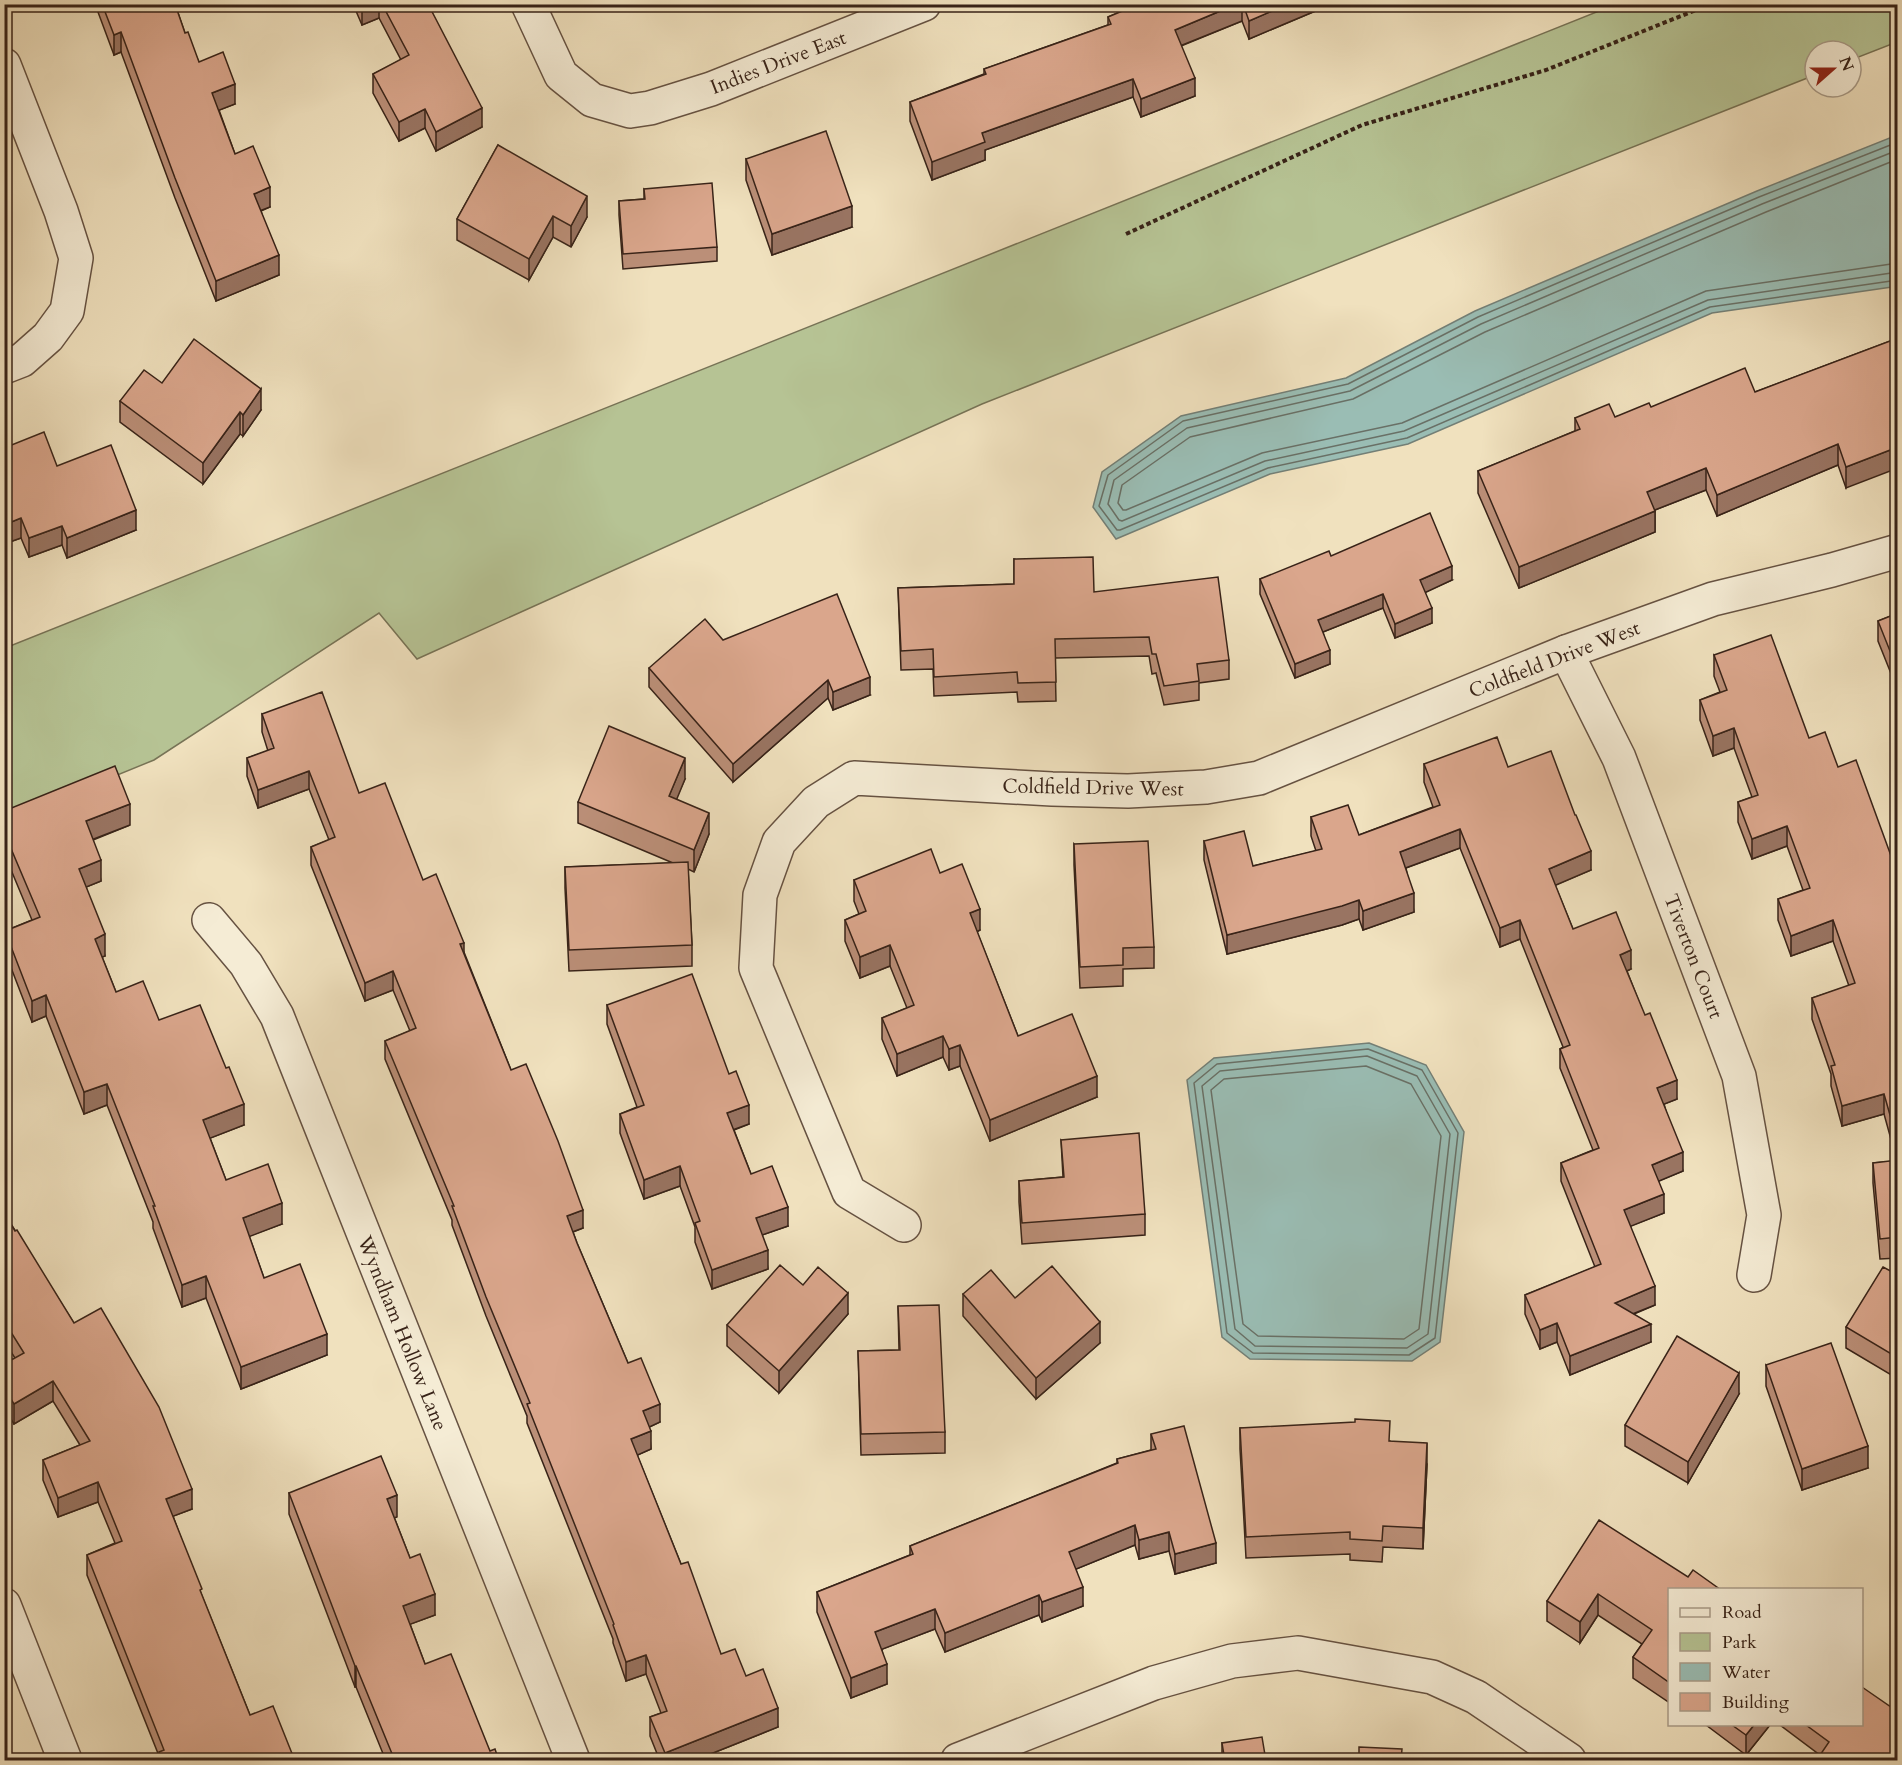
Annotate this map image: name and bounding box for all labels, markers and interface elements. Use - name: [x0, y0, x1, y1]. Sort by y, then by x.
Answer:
- street label: Indies Drive East: [706, 24, 851, 101]
- north arrow: [1803, 39, 1863, 99]
- text: N: [1833, 54, 1859, 75]
- street label: Coldfield Drive West: [1465, 614, 1644, 705]
- street label: Coldfield Drive West: [1002, 772, 1184, 803]
- street label: Tiverton Court: [1657, 890, 1730, 1023]
- street label: Wyndham Hollow Lane: [351, 1231, 454, 1435]
- legend: [1668, 1588, 1863, 1726]
- text: Road: [1722, 1600, 1762, 1625]
- text: Park: [1722, 1630, 1757, 1655]
- text: Water: [1721, 1660, 1771, 1685]
- text: Building: [1722, 1690, 1790, 1715]

